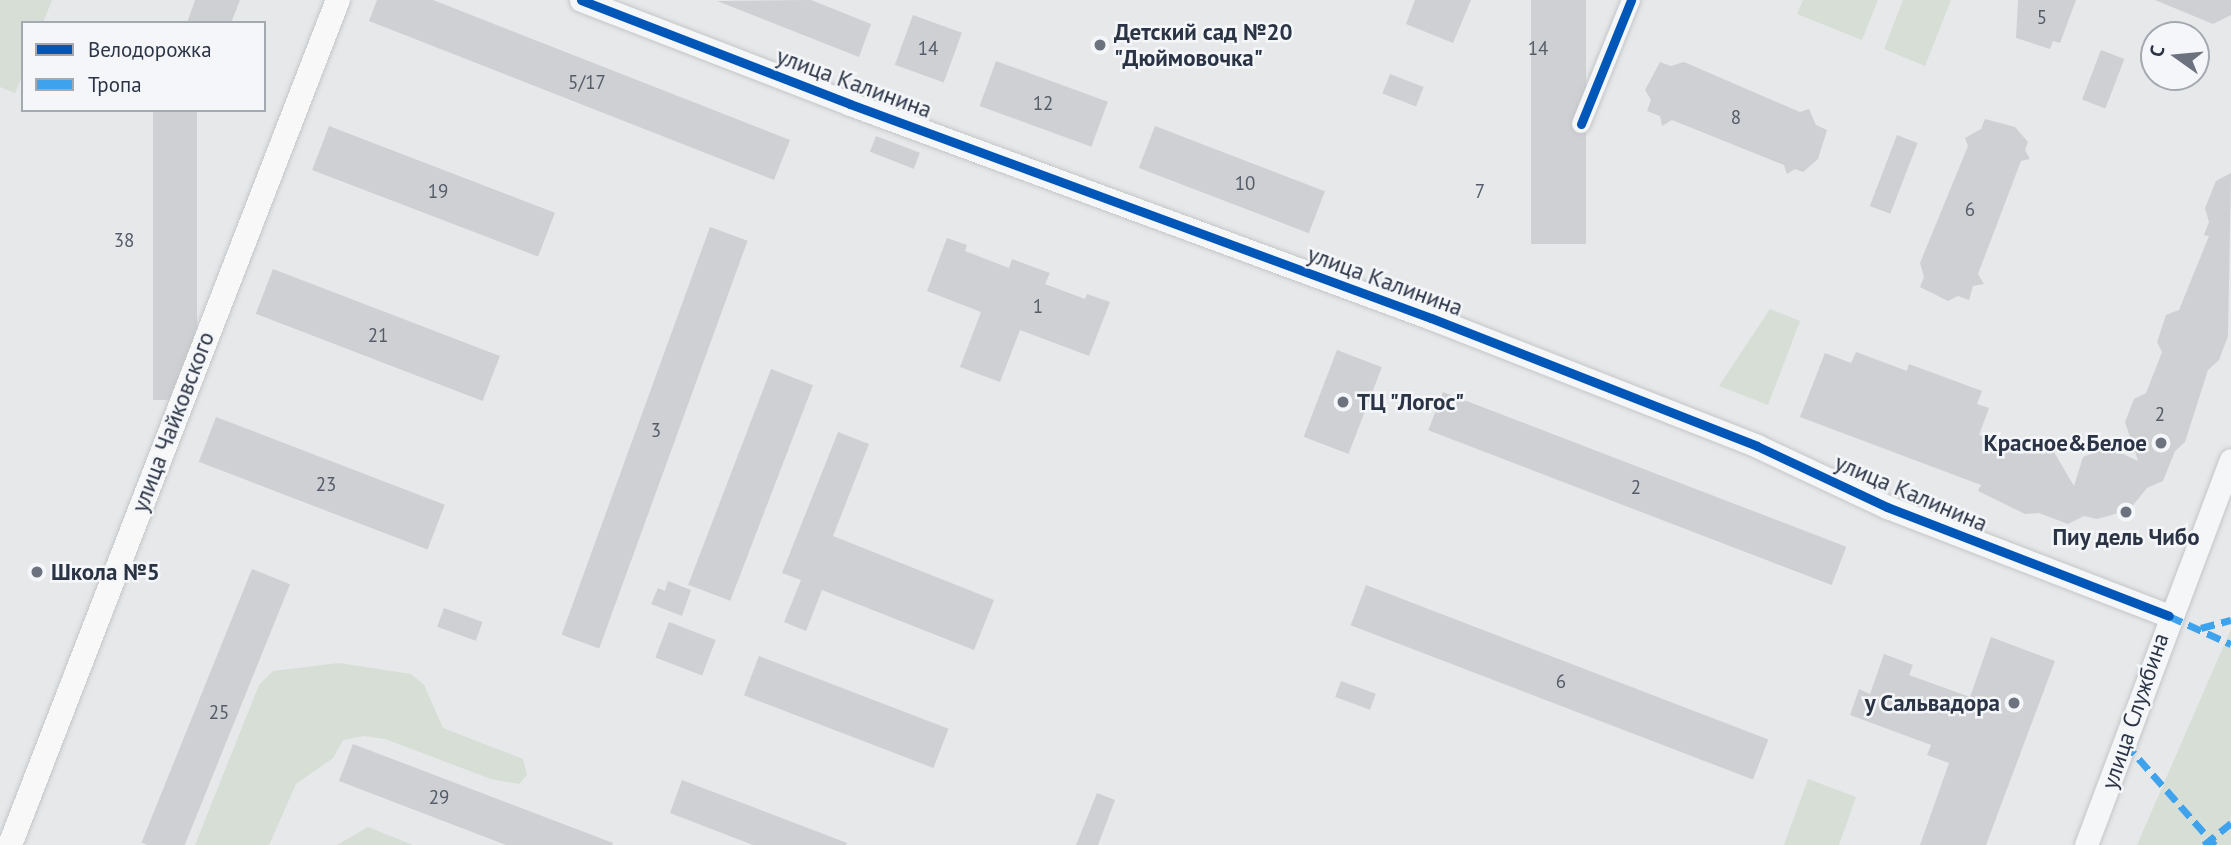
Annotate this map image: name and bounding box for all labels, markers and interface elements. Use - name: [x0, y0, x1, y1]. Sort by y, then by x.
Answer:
- house number: 5: [2037, 7, 2047, 29]
- place label: Детский сад №20 "Дюймовочка": [1114, 18, 1293, 72]
- legend: [21, 21, 266, 112]
- north arrow: [2140, 21, 2210, 91]
- text: Велодорожка: [88, 36, 212, 63]
- marker: Детский сад №20 "Дюймовочка": [1092, 37, 1108, 53]
- house number: 14: [918, 38, 938, 60]
- house number: 14: [1528, 38, 1548, 60]
- street label: улица Калинина: [773, 42, 935, 124]
- text: С: [2144, 43, 2170, 59]
- text: Тропа: [88, 71, 142, 98]
- house number: 5/17: [568, 72, 606, 94]
- house number: 12: [1033, 93, 1053, 115]
- house number: 8: [1731, 107, 1741, 129]
- house number: 10: [1235, 173, 1255, 195]
- house number: 19: [428, 181, 448, 203]
- house number: 7: [1475, 181, 1485, 203]
- house number: 6: [1965, 199, 1975, 221]
- house number: 38: [114, 230, 134, 252]
- street label: улица Калинина: [1304, 240, 1466, 322]
- house number: 1: [1033, 296, 1043, 318]
- house number: 21: [368, 325, 388, 347]
- street label: улица Чайковского: [126, 328, 220, 516]
- place label: ТЦ "Логос": [1357, 388, 1466, 416]
- marker: ТЦ "Логос": [1335, 394, 1351, 410]
- house number: 2: [2155, 404, 2165, 426]
- house number: 3: [651, 420, 661, 442]
- place label: Красное&Белое: [1983, 429, 2147, 457]
- marker: Красное&Белое: [2153, 435, 2169, 451]
- street label: улица Калинина: [1831, 448, 1991, 538]
- house number: 23: [316, 474, 336, 496]
- house number: 2: [1631, 477, 1641, 499]
- marker: Пиу дель Чибо: [2118, 504, 2134, 520]
- place label: Пиу дель Чибо: [2052, 523, 2200, 551]
- place label: Школа №5: [51, 558, 160, 586]
- marker: Школа №5: [29, 564, 45, 580]
- street label: улица Службина: [2095, 629, 2175, 793]
- house number: 6: [1556, 671, 1566, 693]
- place label: у Сальвадора: [1864, 689, 2000, 717]
- marker: у Сальвадора: [2006, 695, 2022, 711]
- house number: 25: [209, 702, 229, 724]
- house number: 29: [429, 787, 449, 809]

